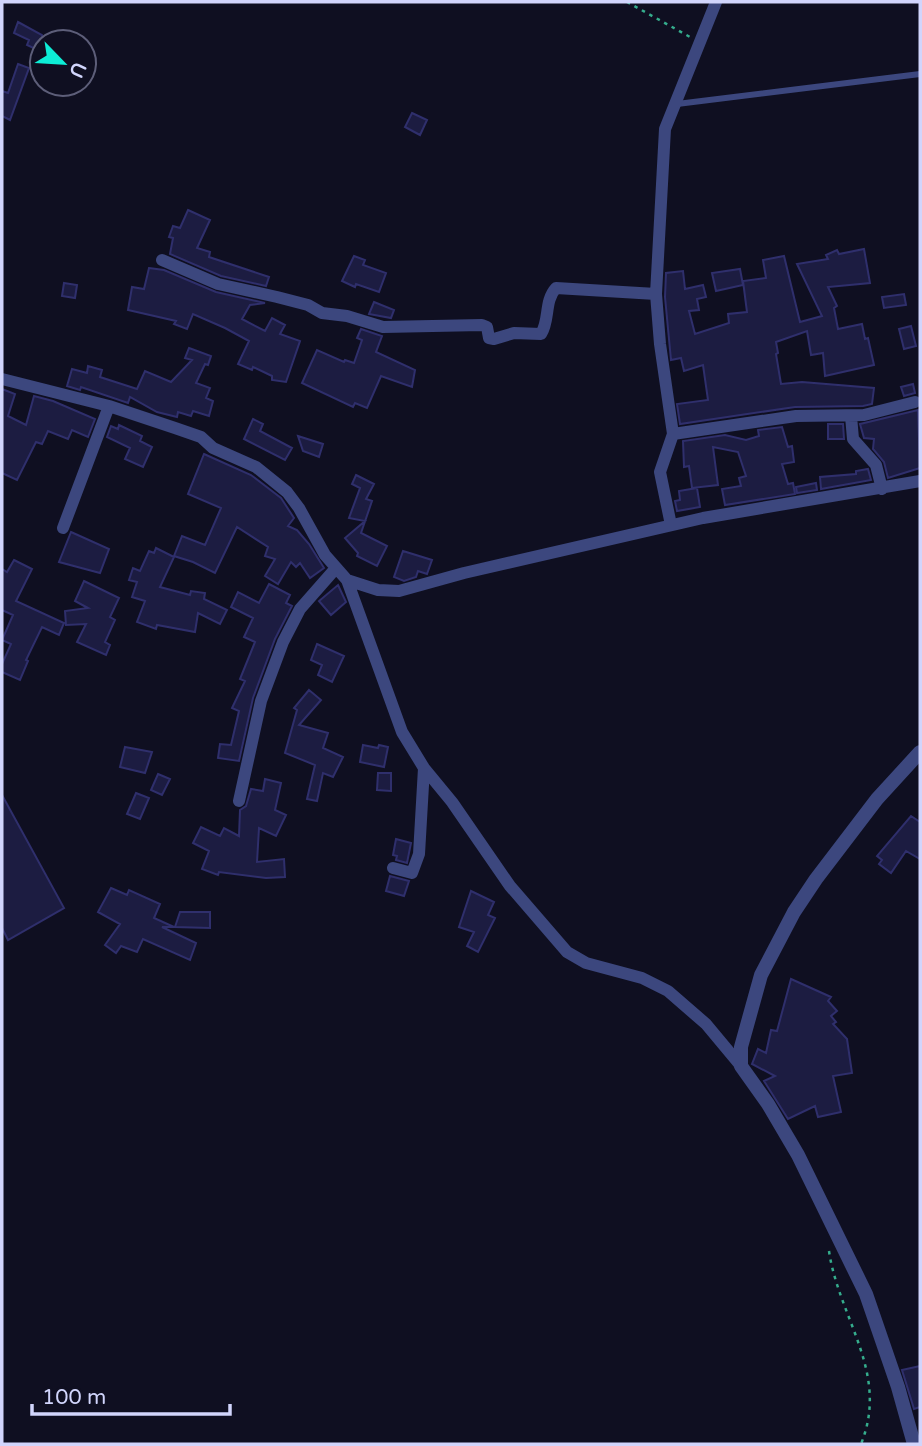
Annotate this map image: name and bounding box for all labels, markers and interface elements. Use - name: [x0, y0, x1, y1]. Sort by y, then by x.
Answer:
- north arrow: [28, 28, 98, 98]
- text: U: [64, 59, 91, 81]
- scale bar: [32, 1372, 229, 1416]
- text: 100 m: [42, 1385, 106, 1410]

